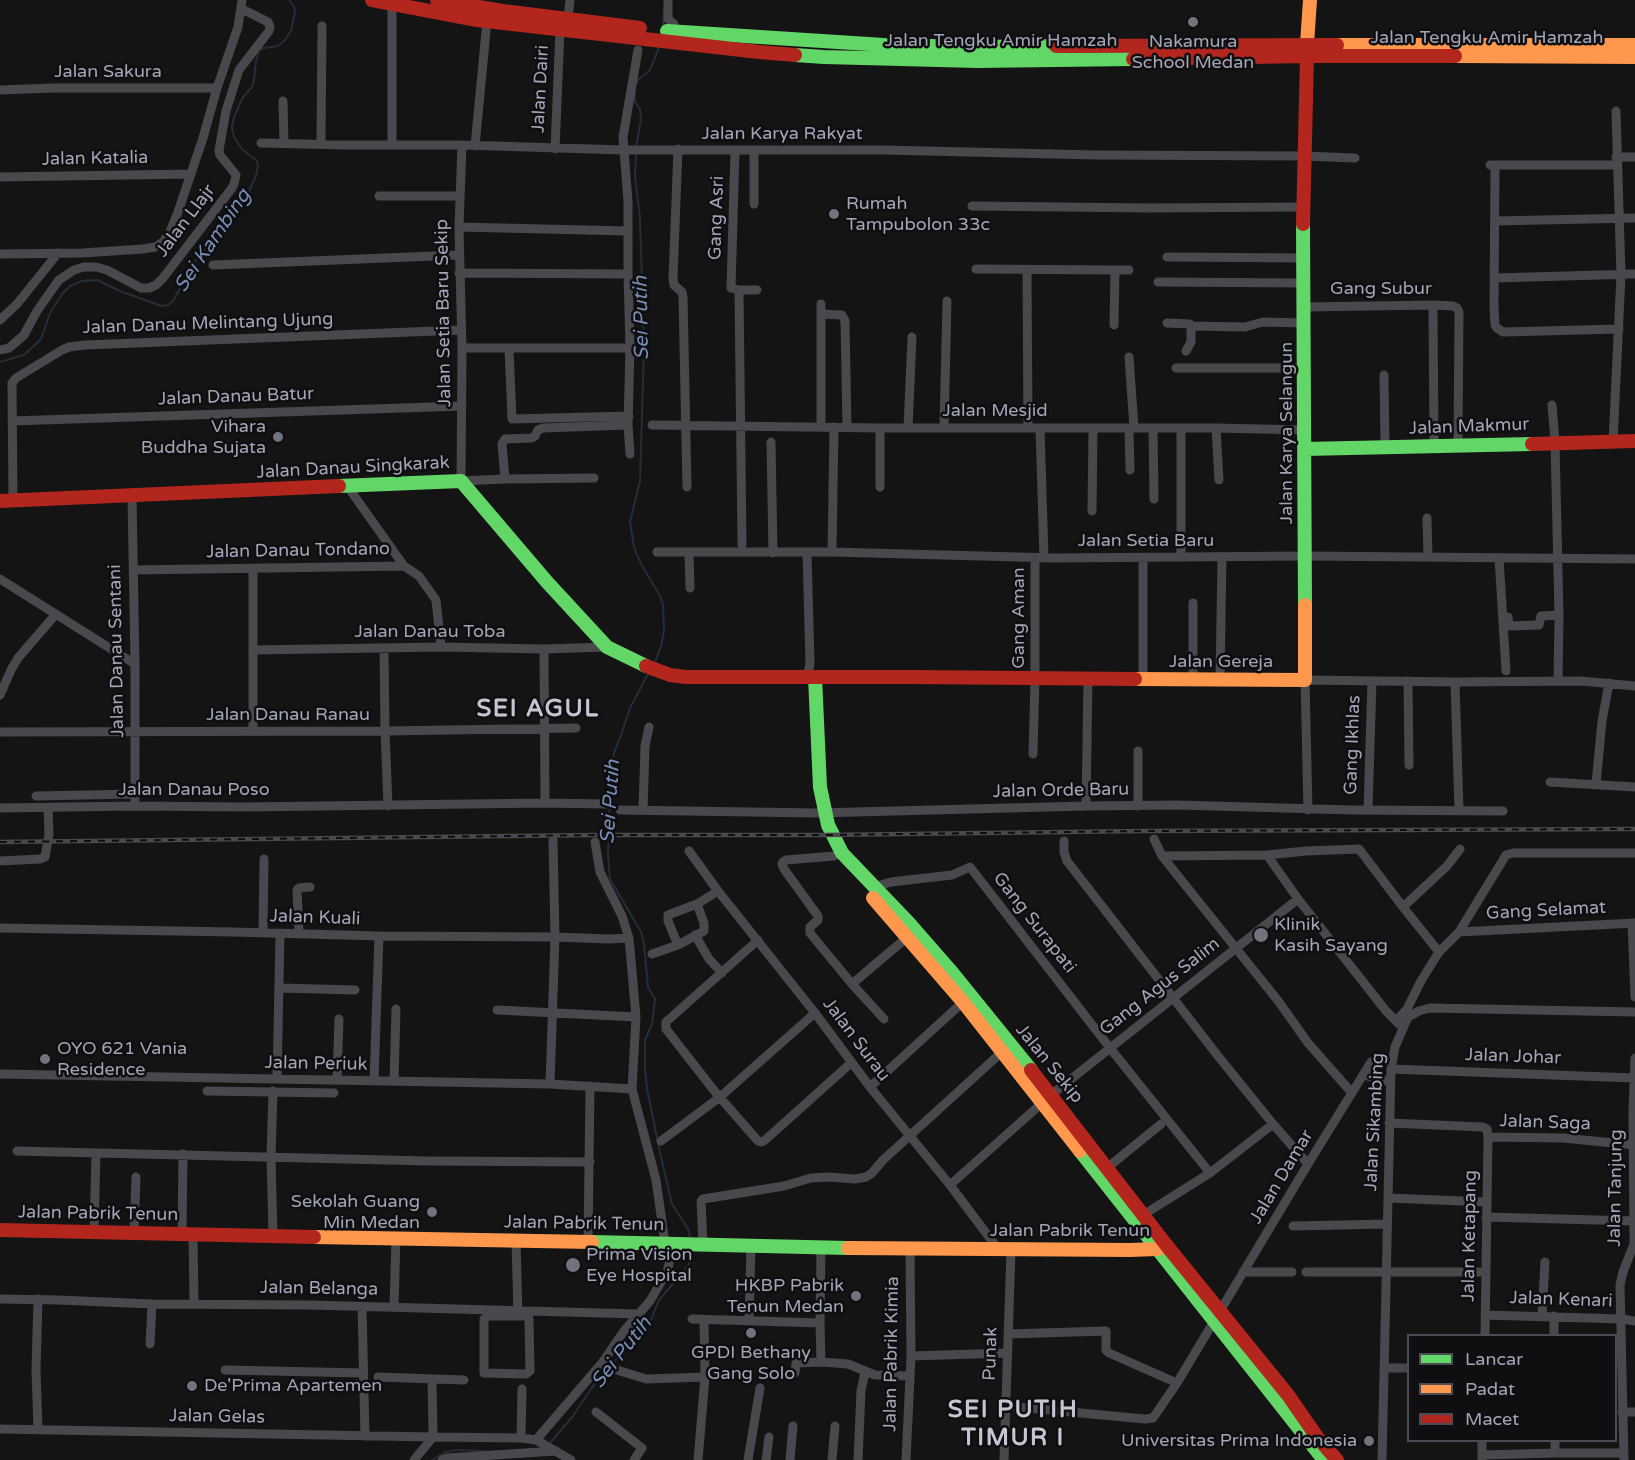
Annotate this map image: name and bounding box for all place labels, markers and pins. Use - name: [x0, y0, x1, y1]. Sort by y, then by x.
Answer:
- marker: Nakamura School Medan: [1186, 15, 1200, 29]
- place label: Nakamura School Medan: [1132, 31, 1254, 74]
- place label: Rumah Tampubolon 33c: [846, 193, 990, 236]
- marker: Rumah Tampubolon 33c: [827, 207, 841, 221]
- place label: Vihara Buddha Sujata: [141, 416, 266, 458]
- marker: Vihara Buddha Sujata: [271, 430, 285, 444]
- place label: Klinik Kasih Sayang: [1274, 914, 1388, 956]
- marker: Klinik Kasih Sayang: [1252, 926, 1270, 944]
- place label: OYO 621 Vania Residence: [57, 1038, 187, 1080]
- marker: OYO 621 Vania Residence: [38, 1052, 52, 1066]
- place label: Sekolah Guang Min Medan: [291, 1191, 420, 1234]
- marker: Sekolah Guang Min Medan: [425, 1205, 439, 1219]
- place label: Prima Vision Eye Hospital: [586, 1244, 692, 1286]
- marker: Prima Vision Eye Hospital: [564, 1256, 582, 1274]
- place label: HKBP Pabrik Tenun Medan: [727, 1275, 844, 1318]
- marker: HKBP Pabrik Tenun Medan: [849, 1289, 863, 1303]
- marker: GPDI Bethany Gang Solo: [744, 1326, 758, 1340]
- place label: GPDI Bethany Gang Solo: [691, 1342, 811, 1384]
- place label: De'Prima Apartemen: [204, 1375, 382, 1397]
- marker: De'Prima Apartemen: [185, 1379, 199, 1393]
- place label: Universitas Prima Indonesia: [1121, 1430, 1357, 1452]
- marker: Universitas Prima Indonesia: [1362, 1434, 1376, 1448]

